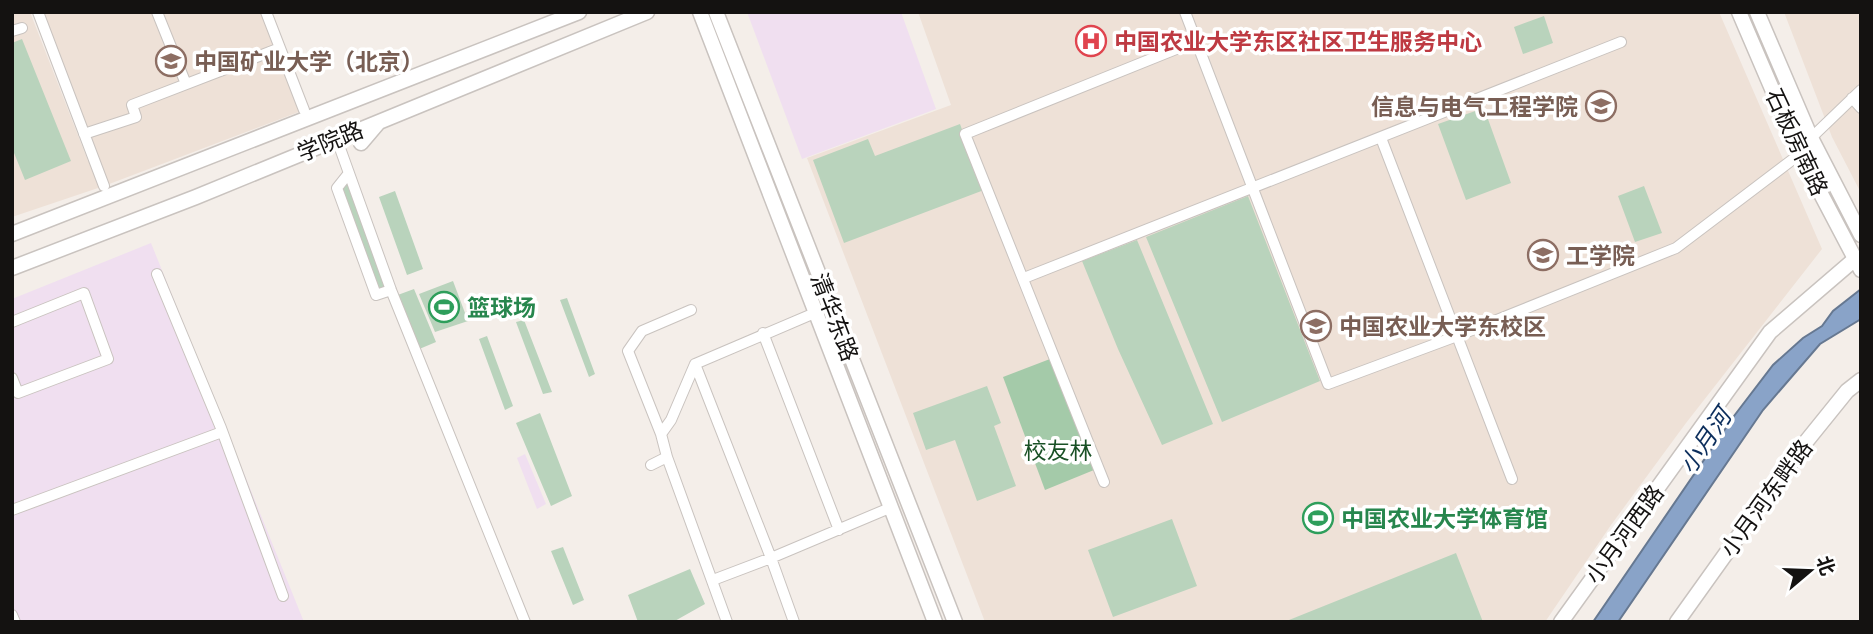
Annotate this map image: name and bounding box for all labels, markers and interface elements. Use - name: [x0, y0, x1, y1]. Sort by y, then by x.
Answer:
- hospital icon: 中国农业大学东区社区卫生服务中心: [1074, 24, 1108, 58]
- place label: 中国农业大学东区社区卫生服务中心: [1114, 28, 1482, 55]
- school or university icon: 中国矿业大学（北京）: [154, 44, 188, 78]
- place label: 中国矿业大学（北京）: [194, 48, 424, 75]
- street label: 石板房南路: [1760, 84, 1834, 200]
- school or university icon: 信息与电气工程学院: [1584, 89, 1618, 123]
- place label: 信息与电气工程学院: [1371, 93, 1578, 120]
- street label: 学院路: [293, 116, 367, 166]
- school or university icon: 工学院: [1526, 238, 1560, 272]
- place label: 工学院: [1566, 242, 1635, 269]
- street label: 清华东路: [806, 269, 864, 365]
- sports icon: 篮球场: [427, 290, 461, 324]
- place label: 篮球场: [467, 294, 536, 321]
- school or university icon: 中国农业大学东校区: [1299, 309, 1333, 343]
- place label: 中国农业大学东校区: [1339, 313, 1546, 340]
- water label: 小月河: [1673, 400, 1739, 479]
- street label: 小月河东畔路: [1715, 434, 1817, 562]
- park label: 校友林: [1024, 437, 1093, 464]
- street label: 小月河西路: [1579, 480, 1669, 588]
- sports icon: 中国农业大学体育馆: [1301, 501, 1335, 535]
- place label: 中国农业大学体育馆: [1341, 505, 1548, 532]
- north arrow: [1775, 536, 1845, 606]
- text: 北: [1813, 553, 1840, 578]

